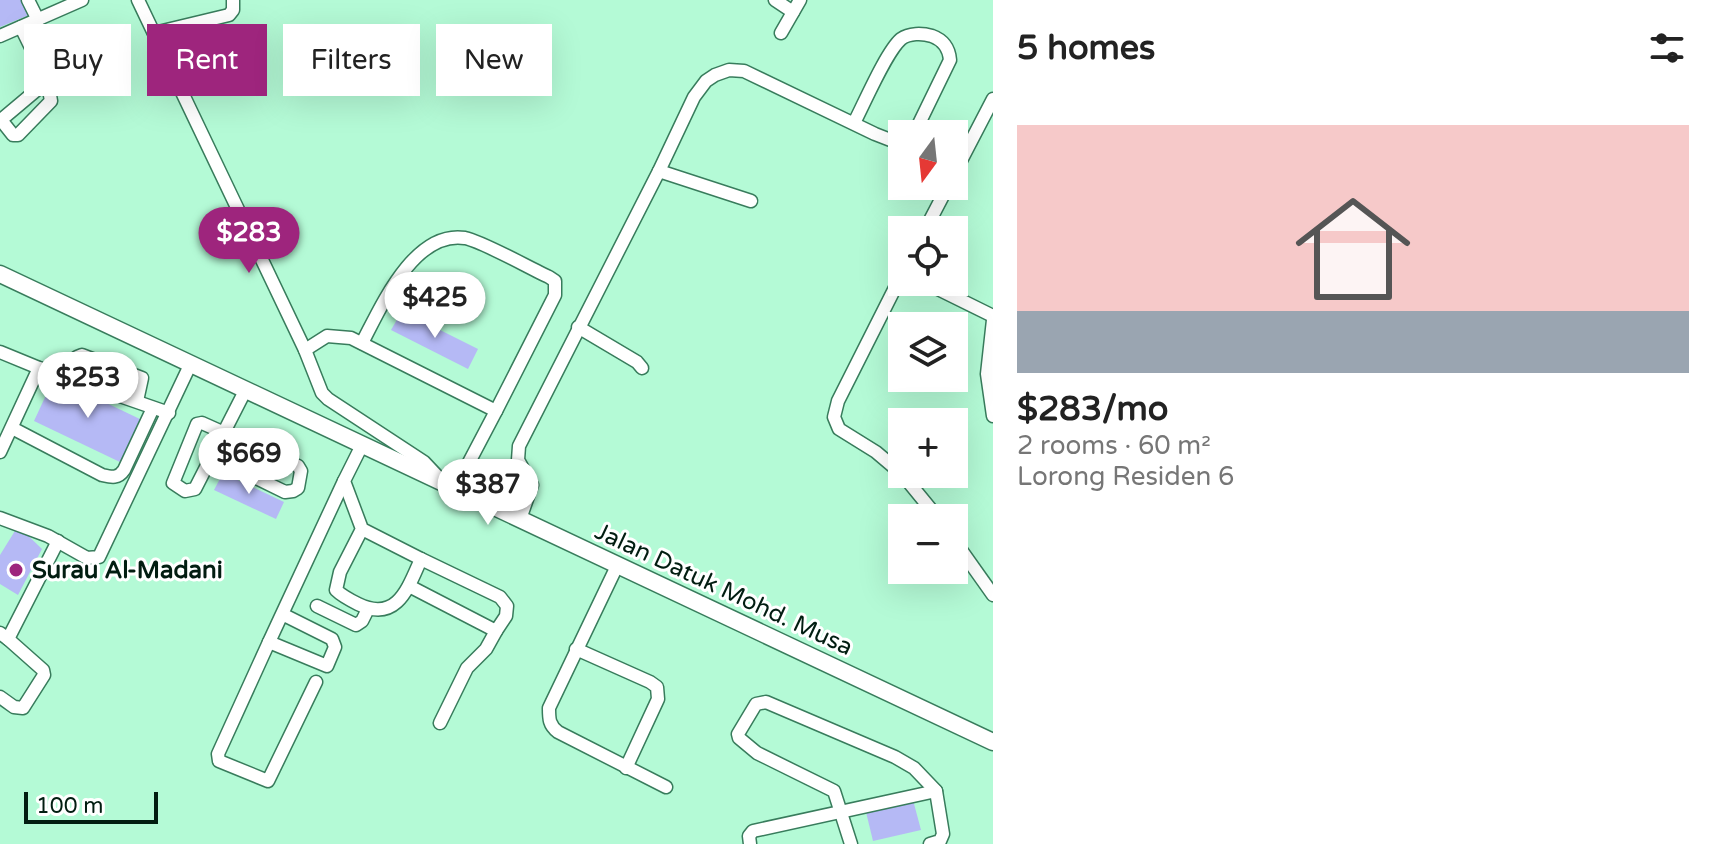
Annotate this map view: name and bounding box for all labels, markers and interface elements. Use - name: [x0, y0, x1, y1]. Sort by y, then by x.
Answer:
- chip: Buy: [24, 24, 131, 96]
- chip: Rent: [147, 24, 267, 96]
- chip: Filters: [283, 24, 420, 96]
- chip: New: [436, 24, 552, 96]
- icon: filters: [1645, 26, 1689, 70]
- text: 5 homes: [1017, 28, 1155, 69]
- north arrow: [888, 120, 968, 200]
- map controls: [888, 120, 968, 584]
- icon: home: [1281, 177, 1425, 321]
- pin: $283: [202, 207, 296, 275]
- button: locate: [888, 216, 968, 296]
- text: $283: [216, 217, 282, 248]
- pin: $425: [388, 272, 482, 340]
- text: $425: [402, 282, 468, 313]
- button: layers: [888, 312, 968, 392]
- pin: $253: [41, 352, 135, 420]
- text: $253: [55, 362, 121, 393]
- text: $283/mo: [1017, 389, 1168, 430]
- button: +: [888, 408, 968, 488]
- pin: $669: [202, 428, 296, 496]
- text: 2 rooms · 60 m²: [1017, 430, 1211, 461]
- text: $669: [216, 438, 282, 469]
- pin: $387: [441, 459, 535, 527]
- text: Lorong Residen 6: [1017, 461, 1234, 492]
- text: $387: [455, 469, 521, 500]
- button: −: [888, 504, 968, 584]
- street label: Jalan Datuk Mohd. Musa: [590, 517, 857, 662]
- place label: Surau Al-Madani: [32, 556, 223, 585]
- marker: Surau Al-Madani: [7, 561, 25, 579]
- scale bar: [24, 788, 158, 824]
- text: 100 m: [36, 793, 103, 819]

